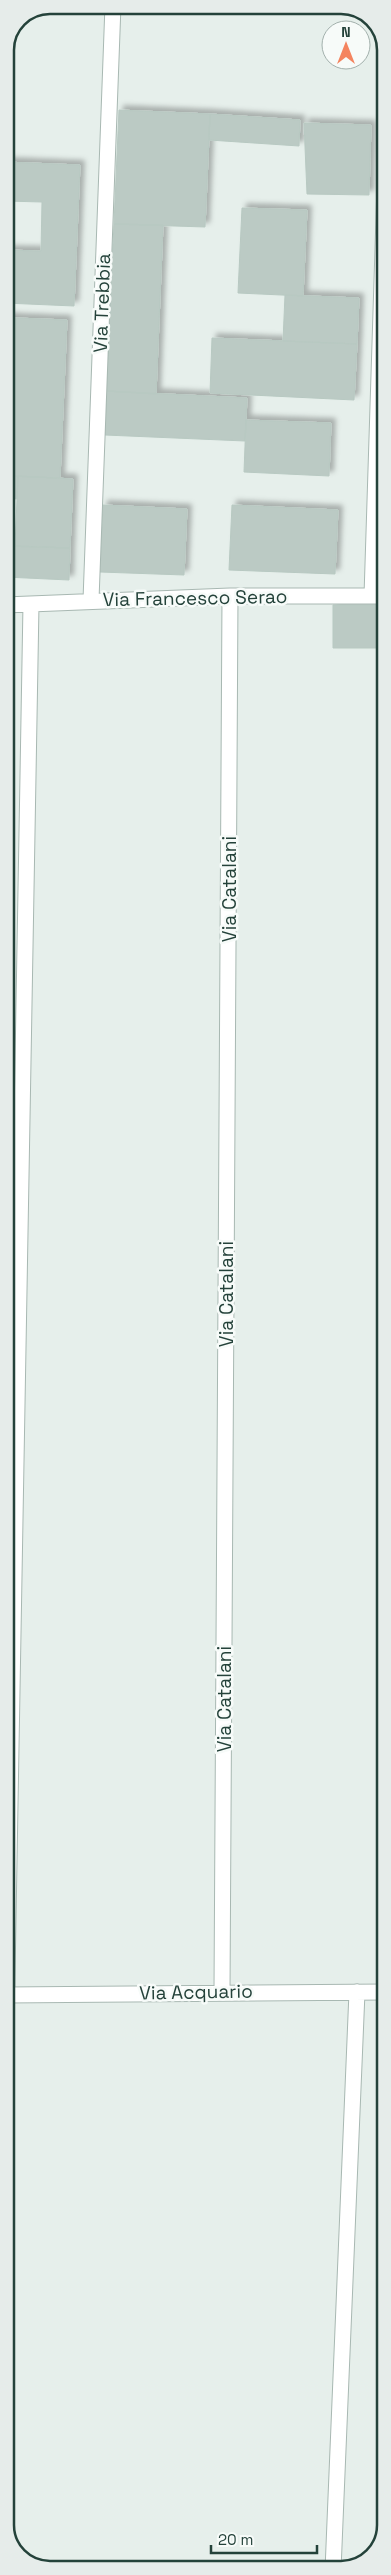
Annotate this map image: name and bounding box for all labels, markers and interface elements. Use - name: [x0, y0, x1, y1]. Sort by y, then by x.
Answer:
- north arrow: [321, 20, 371, 70]
- text: N: [341, 23, 351, 41]
- street label: Via Trebbia: [88, 253, 116, 353]
- street label: Via Francesco Serao: [102, 584, 288, 612]
- street label: Via Catalani: [217, 836, 242, 942]
- street label: Via Catalani: [214, 1241, 239, 1347]
- street label: Via Catalani: [212, 1646, 237, 1752]
- street label: Via Acquario: [139, 1979, 253, 2005]
- scale bar: [211, 2522, 317, 2554]
- text: 20 m: [218, 2530, 253, 2549]

